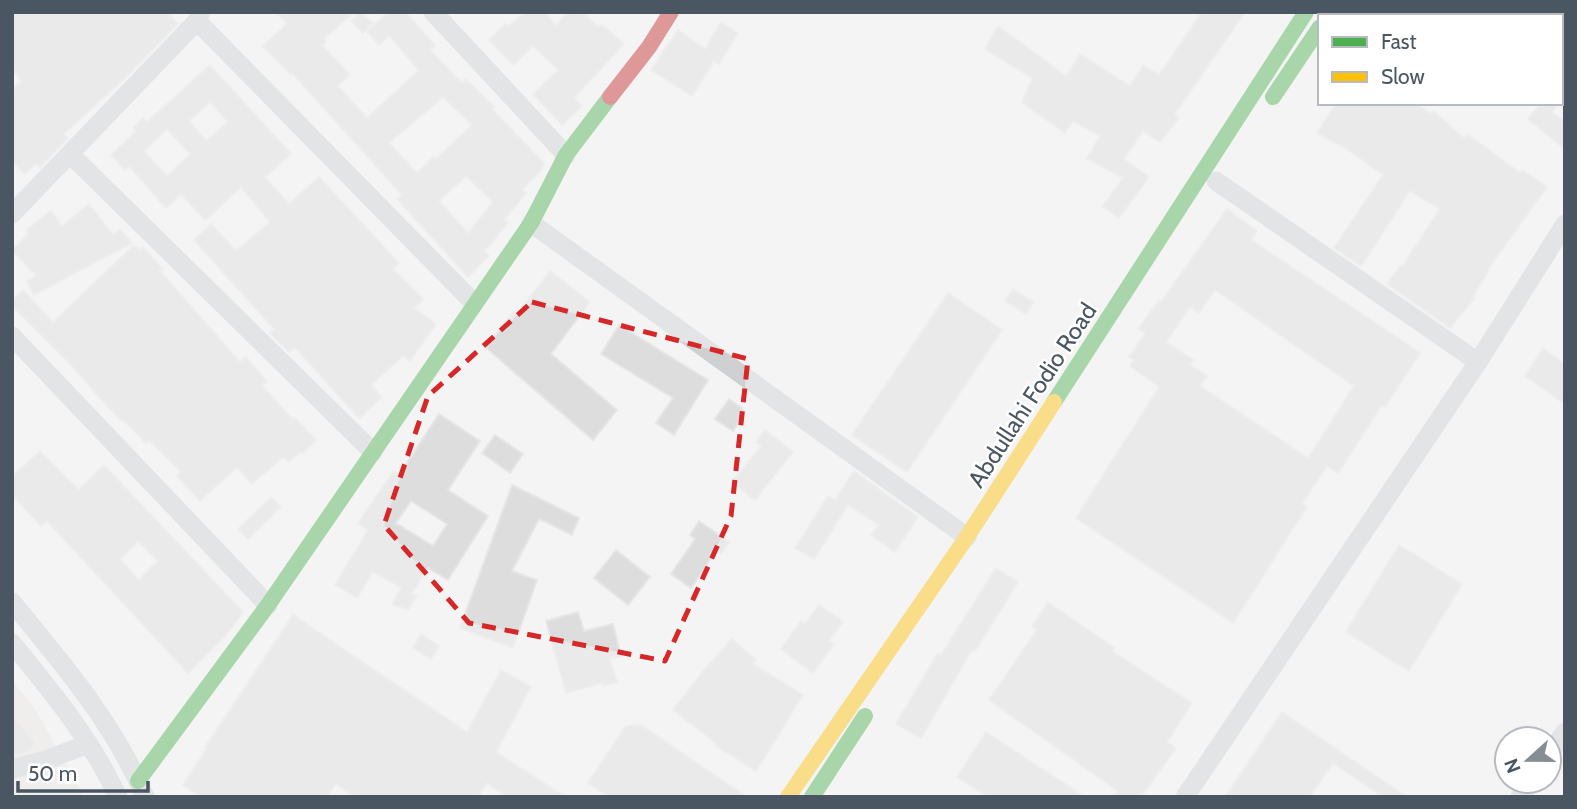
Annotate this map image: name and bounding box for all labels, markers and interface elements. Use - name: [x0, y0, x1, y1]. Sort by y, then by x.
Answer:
- legend: [1318, 14, 1563, 105]
- text: Fast: [1381, 29, 1417, 54]
- text: Slow: [1381, 64, 1425, 89]
- street label: Abdullahi Fodio Road: [962, 297, 1102, 493]
- north arrow: [1493, 725, 1563, 795]
- scale bar: [18, 750, 147, 794]
- text: N: [1499, 756, 1526, 776]
- text: 50 m: [28, 761, 77, 786]

